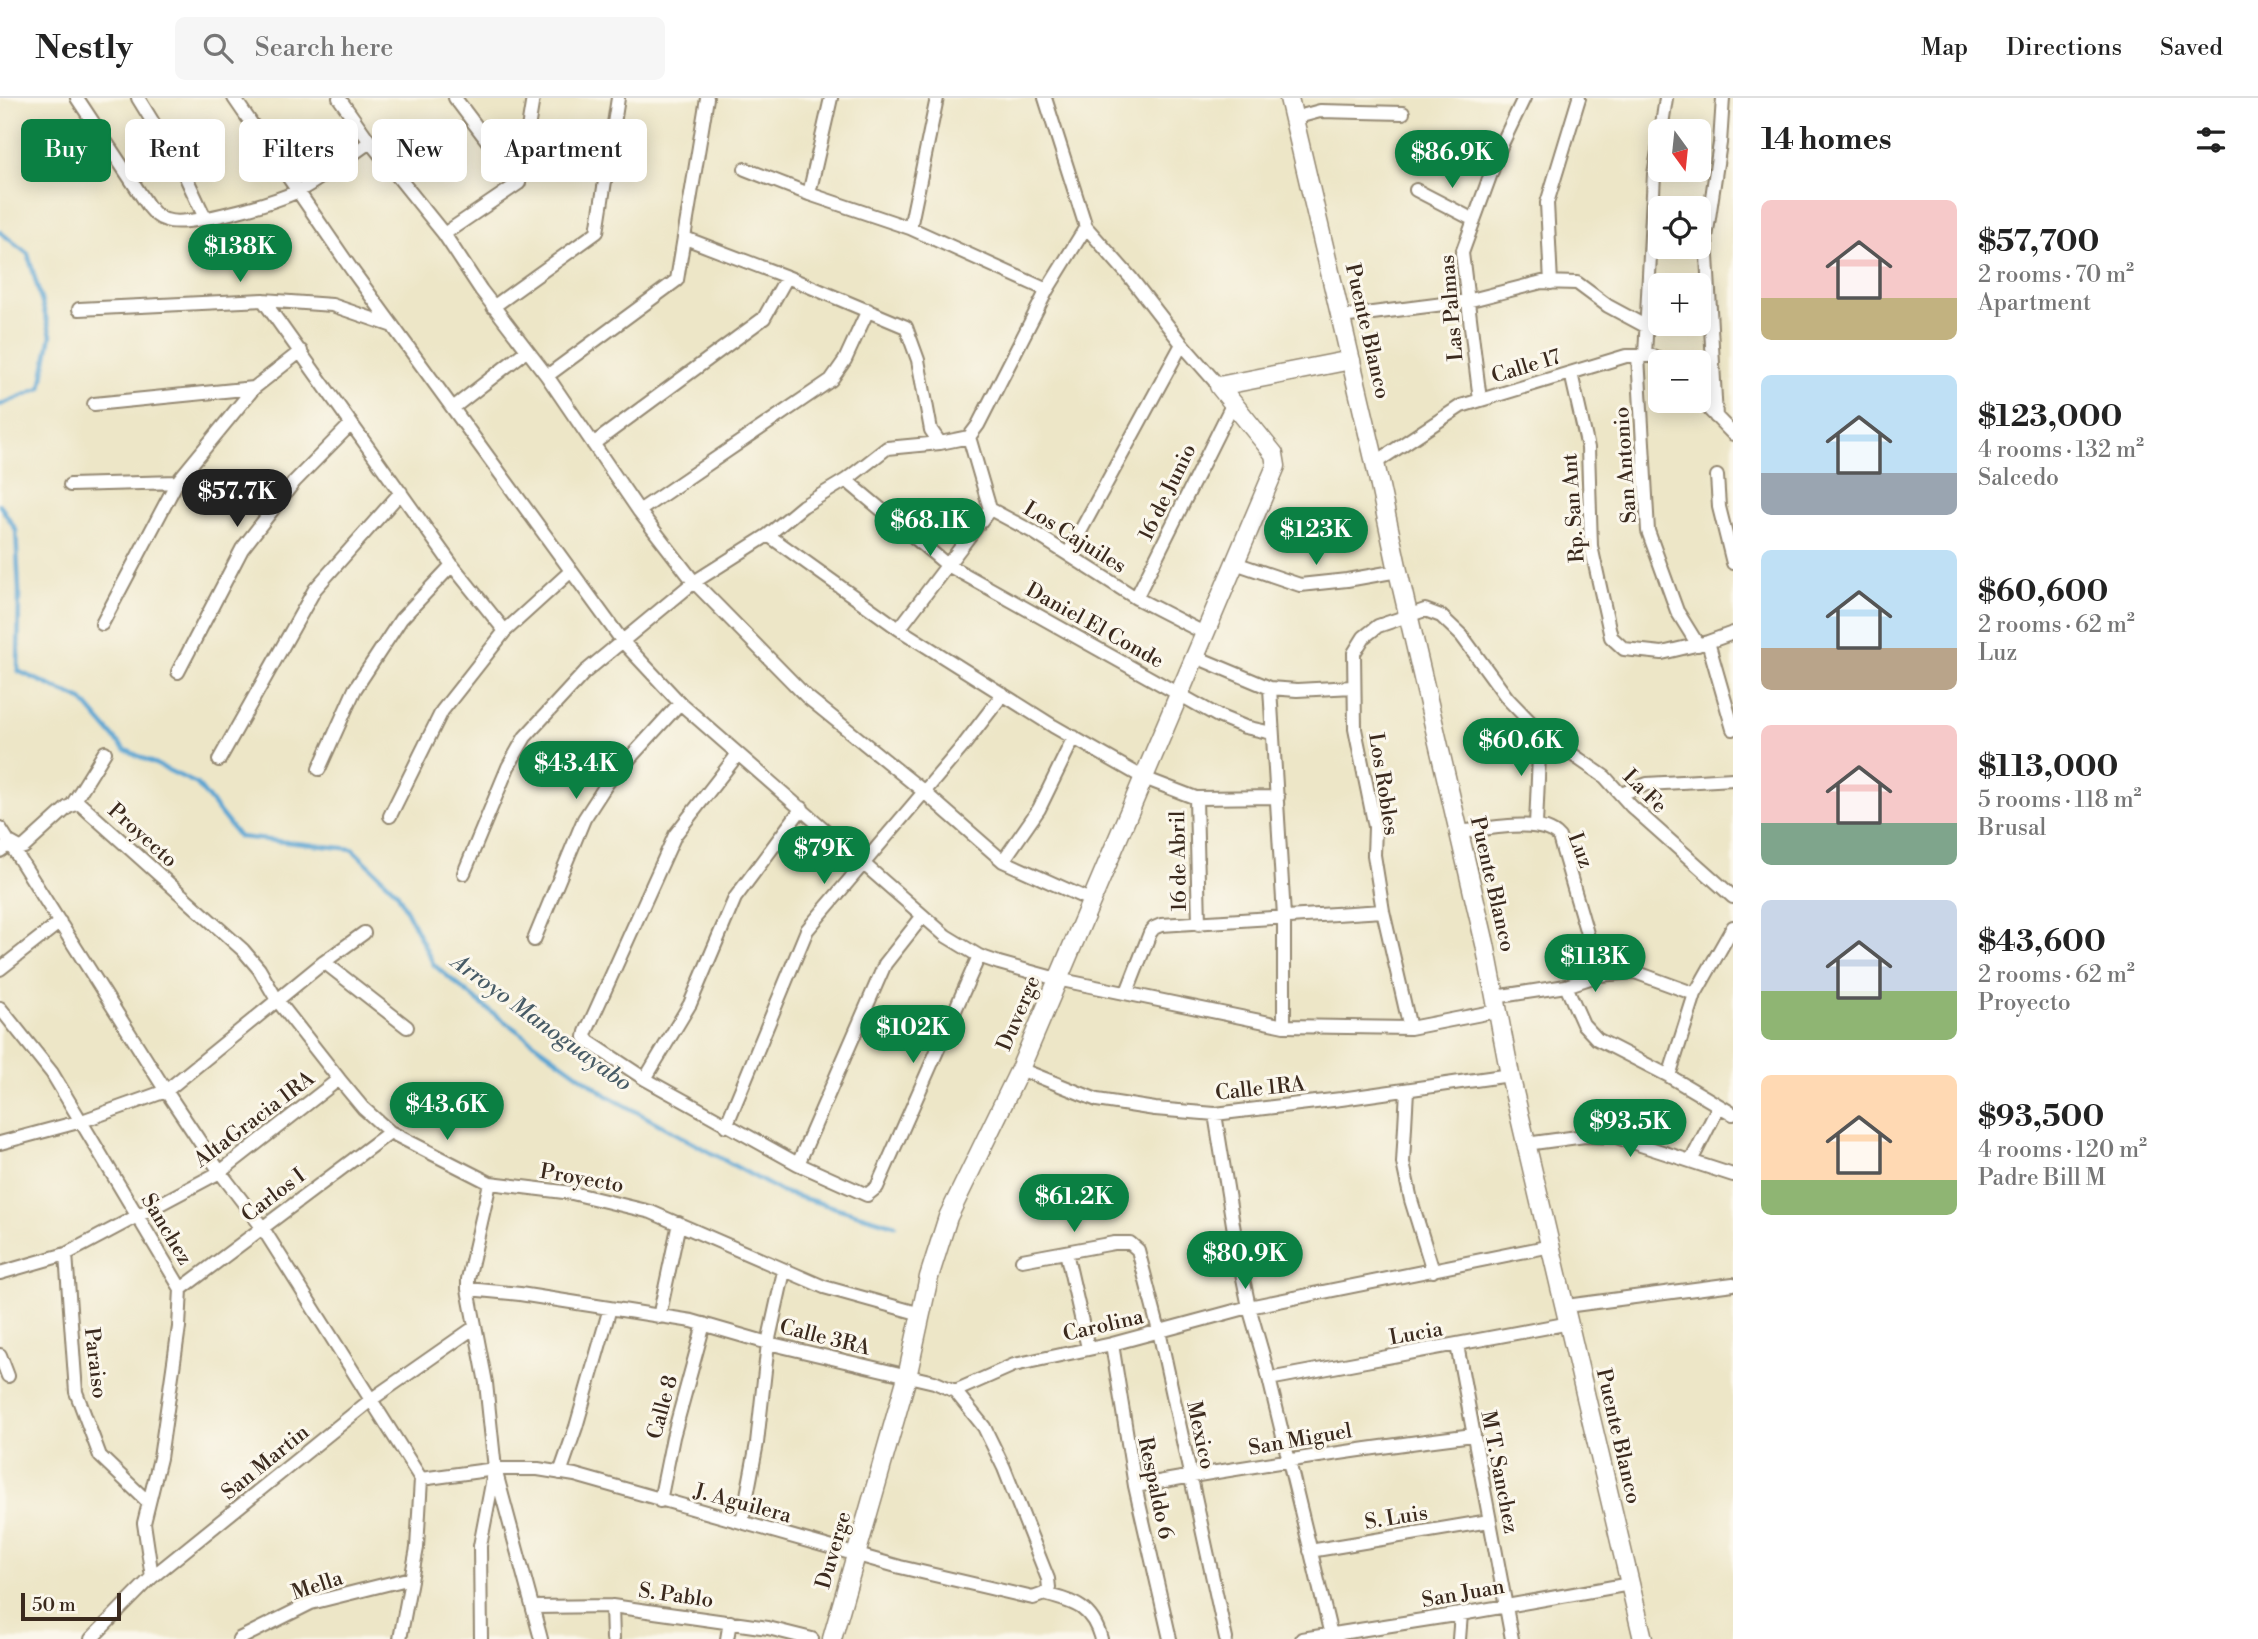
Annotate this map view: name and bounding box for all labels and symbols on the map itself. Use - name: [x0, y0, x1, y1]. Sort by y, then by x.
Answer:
- north arrow: [1648, 119, 1712, 182]
- pin: $86.9K: [1395, 130, 1509, 190]
- pin: $138K: [191, 225, 289, 284]
- street label: Las Palmas: [1434, 254, 1470, 362]
- street label: Puente Blanco: [1339, 261, 1395, 402]
- street label: Calle 17: [1489, 344, 1564, 390]
- street label: San Antonio: [1609, 406, 1643, 524]
- street label: 16 de Junio: [1133, 440, 1202, 545]
- street label: Rp. San Ant: [1557, 452, 1591, 564]
- pin: $57.7K: [180, 470, 294, 529]
- street label: Los Cajuiles: [1018, 496, 1131, 580]
- pin: $68.1K: [873, 498, 987, 558]
- pin: $123K: [1267, 508, 1365, 567]
- street label: Daniel El Conde: [1021, 577, 1168, 675]
- pin: $60.6K: [1464, 718, 1578, 778]
- street label: Los Robles: [1362, 731, 1404, 837]
- pin: $43.4K: [519, 742, 633, 801]
- street label: La Fe: [1617, 764, 1672, 819]
- street label: Proyecto: [102, 798, 182, 874]
- street label: 16 de Abril: [1165, 810, 1193, 912]
- street label: Puente Blanco: [1464, 814, 1520, 955]
- pin: $79K: [783, 826, 865, 886]
- street label: Luz: [1561, 829, 1599, 872]
- pin: $113K: [1546, 934, 1644, 994]
- water label: Arroyo Manoguayabo: [443, 946, 637, 1098]
- street label: Duverge: [991, 972, 1046, 1055]
- pin: $102K: [864, 1006, 962, 1065]
- street label: AltaGracia 1RA: [188, 1066, 320, 1174]
- street label: Calle 1RA: [1214, 1071, 1307, 1107]
- pin: $43.6K: [390, 1082, 504, 1142]
- pin: $93.5K: [1573, 1100, 1687, 1159]
- street label: Proyecto: [538, 1159, 626, 1199]
- street label: Carlos I: [237, 1163, 311, 1228]
- pin: $61.2K: [1017, 1174, 1131, 1234]
- street label: Sanchez: [135, 1189, 198, 1270]
- pin: $80.9K: [1188, 1232, 1302, 1291]
- street label: Carolina: [1060, 1304, 1146, 1348]
- street label: Calle 3RA: [777, 1314, 873, 1362]
- street label: Lucia: [1387, 1316, 1445, 1351]
- street label: Paraiso: [78, 1326, 112, 1400]
- street label: Puente Blanco: [1590, 1366, 1646, 1507]
- street label: Calle 8: [642, 1372, 684, 1442]
- street label: Mexico: [1180, 1399, 1220, 1472]
- street label: M T. Sanchez: [1474, 1409, 1524, 1536]
- street label: San Miguel: [1246, 1418, 1354, 1462]
- street label: San Martin: [217, 1419, 315, 1506]
- street label: Respaldo 6: [1132, 1435, 1179, 1542]
- street label: J. Aguilera: [690, 1478, 795, 1530]
- street label: S. Luis: [1363, 1500, 1430, 1536]
- street label: Duverge: [811, 1509, 857, 1592]
- street label: Mella: [288, 1565, 347, 1606]
- street label: San Juan: [1420, 1574, 1507, 1614]
- street label: S. Pablo: [637, 1578, 715, 1614]
- scale bar: [21, 1590, 121, 1622]

